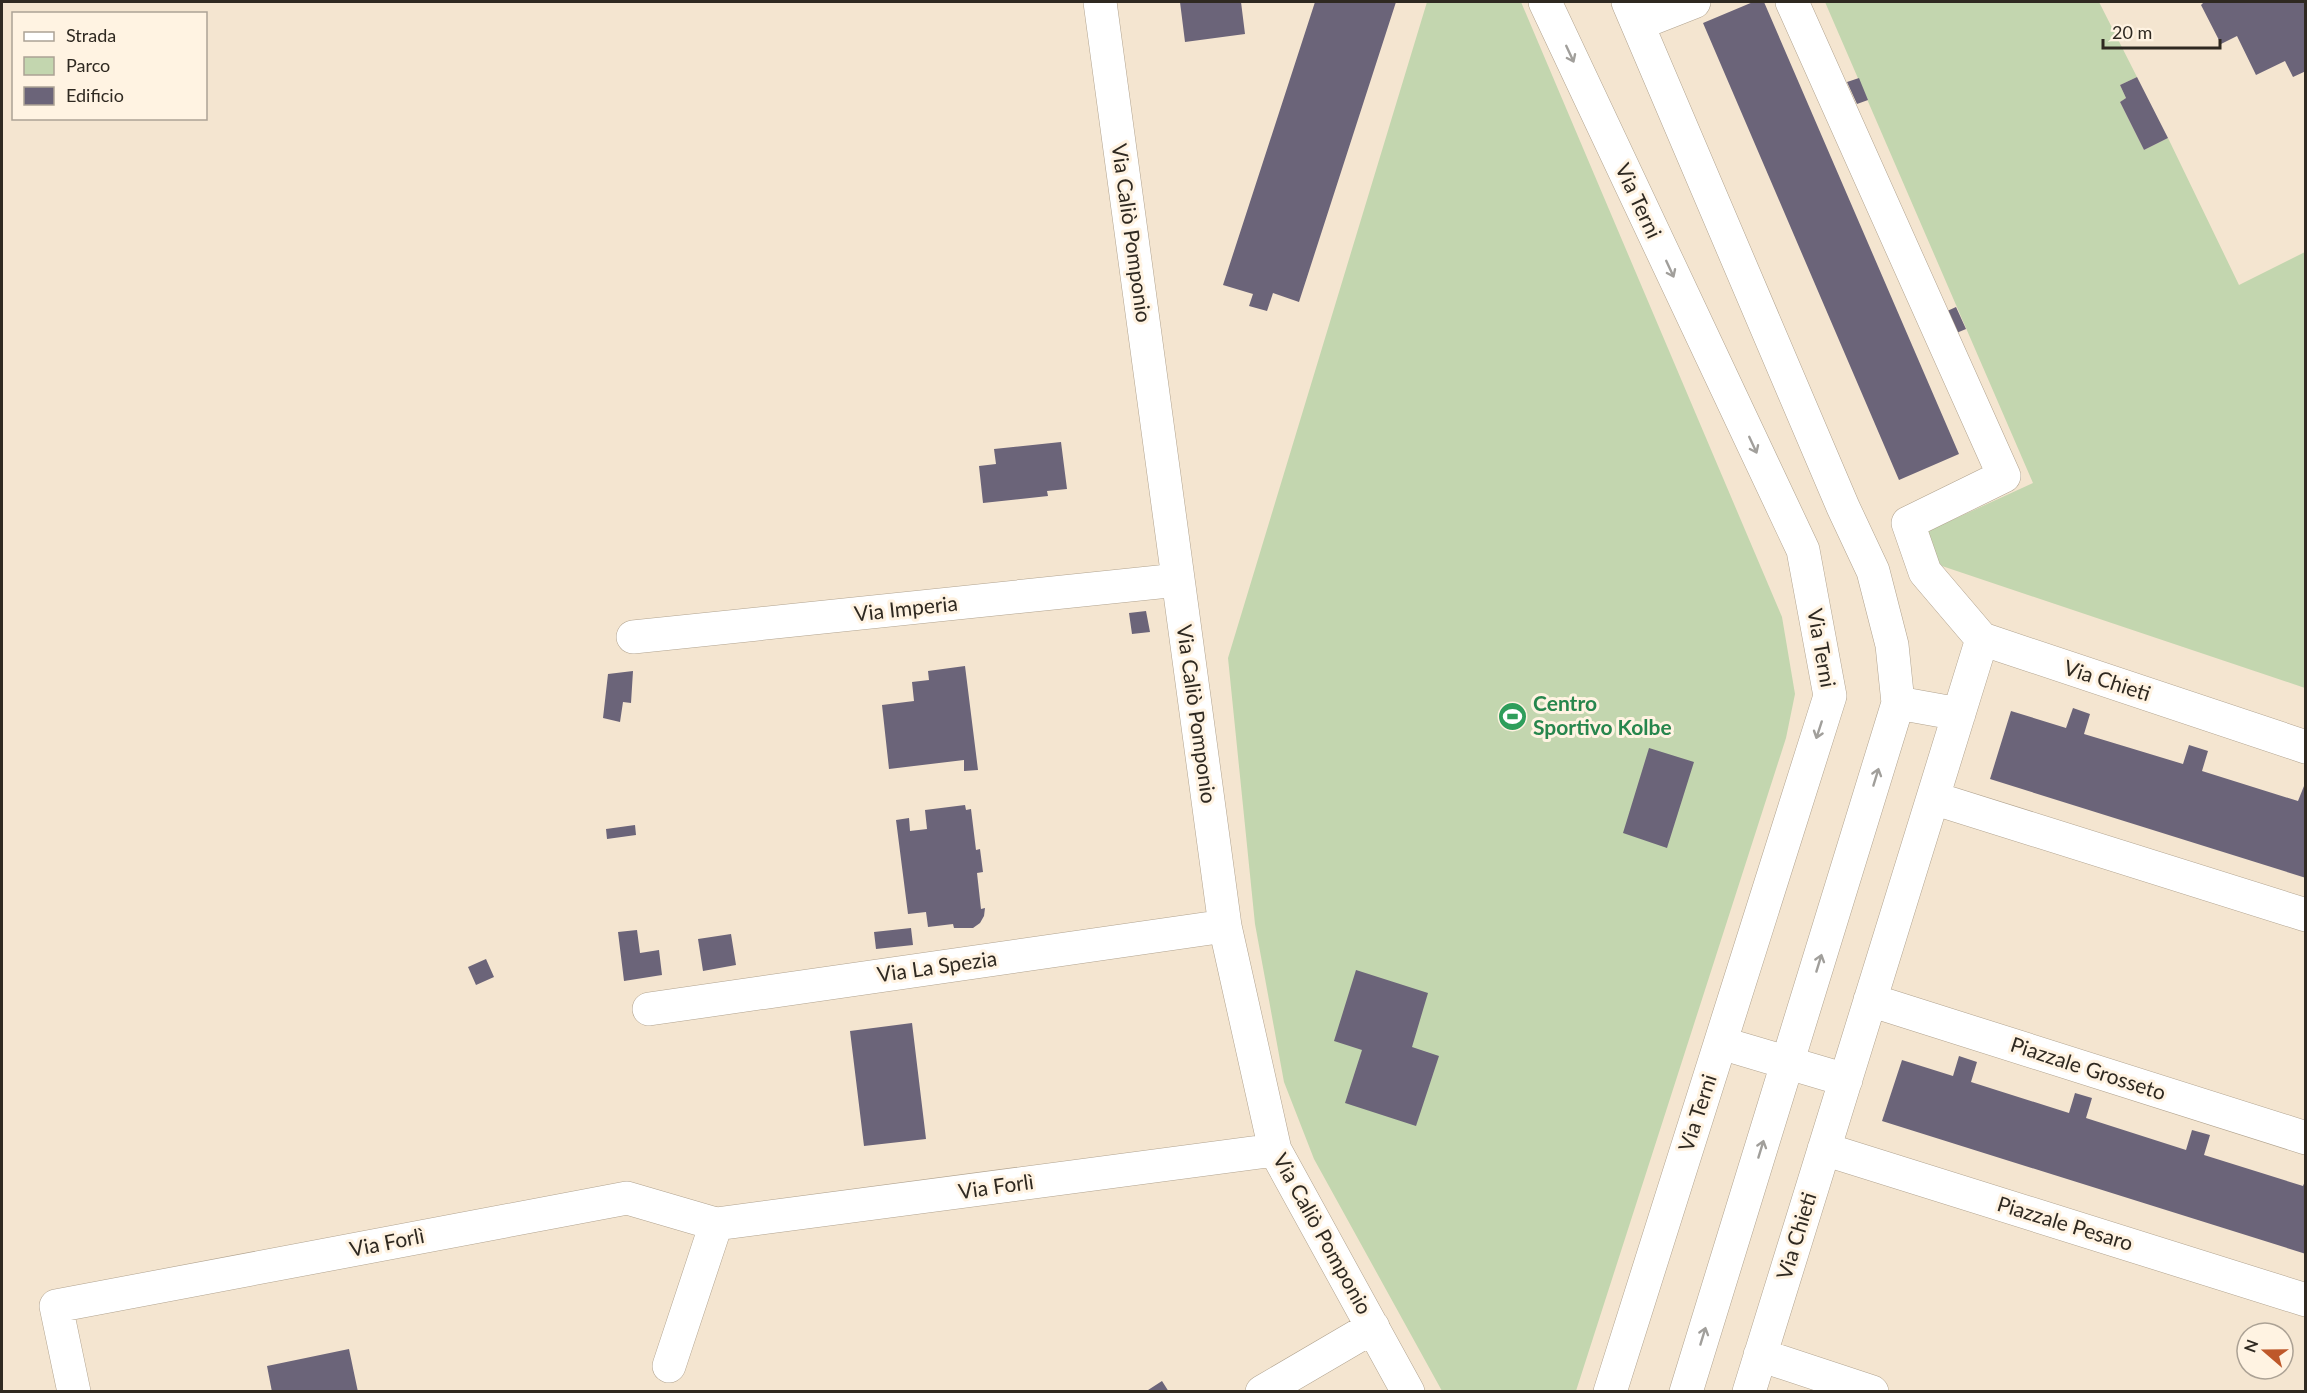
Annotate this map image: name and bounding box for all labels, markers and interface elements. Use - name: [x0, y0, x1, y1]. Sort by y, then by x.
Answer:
- legend: [12, 12, 207, 120]
- scale bar: [2103, 12, 2220, 50]
- text: 20 m: [2112, 21, 2152, 43]
- text: Strada: [66, 24, 116, 46]
- one-way arrow: [1564, 45, 1576, 63]
- text: Parco: [66, 54, 110, 76]
- text: Edificio: [66, 84, 124, 106]
- street label: Via Caliò Pomponio: [1108, 142, 1157, 324]
- street label: Via Terni: [1611, 159, 1668, 242]
- one-way arrow: [1665, 259, 1677, 277]
- one-way arrow: [1748, 436, 1760, 454]
- street label: Via Imperia: [853, 590, 959, 625]
- street label: Via Terni: [1803, 606, 1842, 689]
- street label: Via Caliò Pomponio: [1173, 623, 1222, 805]
- street label: Via Chieti: [2061, 654, 2154, 705]
- place label: Centro Sportivo Kolbe: [1533, 690, 1672, 739]
- sports icon: Centro Sportivo Kolbe: [1496, 700, 1528, 732]
- one-way arrow: [1813, 720, 1824, 739]
- one-way arrow: [1871, 768, 1882, 787]
- street label: Via La Spezia: [875, 945, 998, 986]
- one-way arrow: [1814, 954, 1825, 973]
- street label: Piazzale Grosseto: [2008, 1031, 2169, 1104]
- street label: Via Terni: [1672, 1071, 1721, 1154]
- one-way arrow: [1756, 1140, 1767, 1159]
- street label: Via Caliò Pomponio: [1269, 1148, 1378, 1318]
- street label: Via Forlì: [957, 1168, 1035, 1203]
- street label: Via Chieti: [1770, 1189, 1821, 1282]
- street label: Piazzale Pesaro: [1995, 1190, 2136, 1255]
- street label: Via Forlì: [347, 1222, 426, 1261]
- north arrow: [2235, 1321, 2295, 1381]
- one-way arrow: [1698, 1327, 1709, 1346]
- text: N: [2239, 1337, 2261, 1355]

